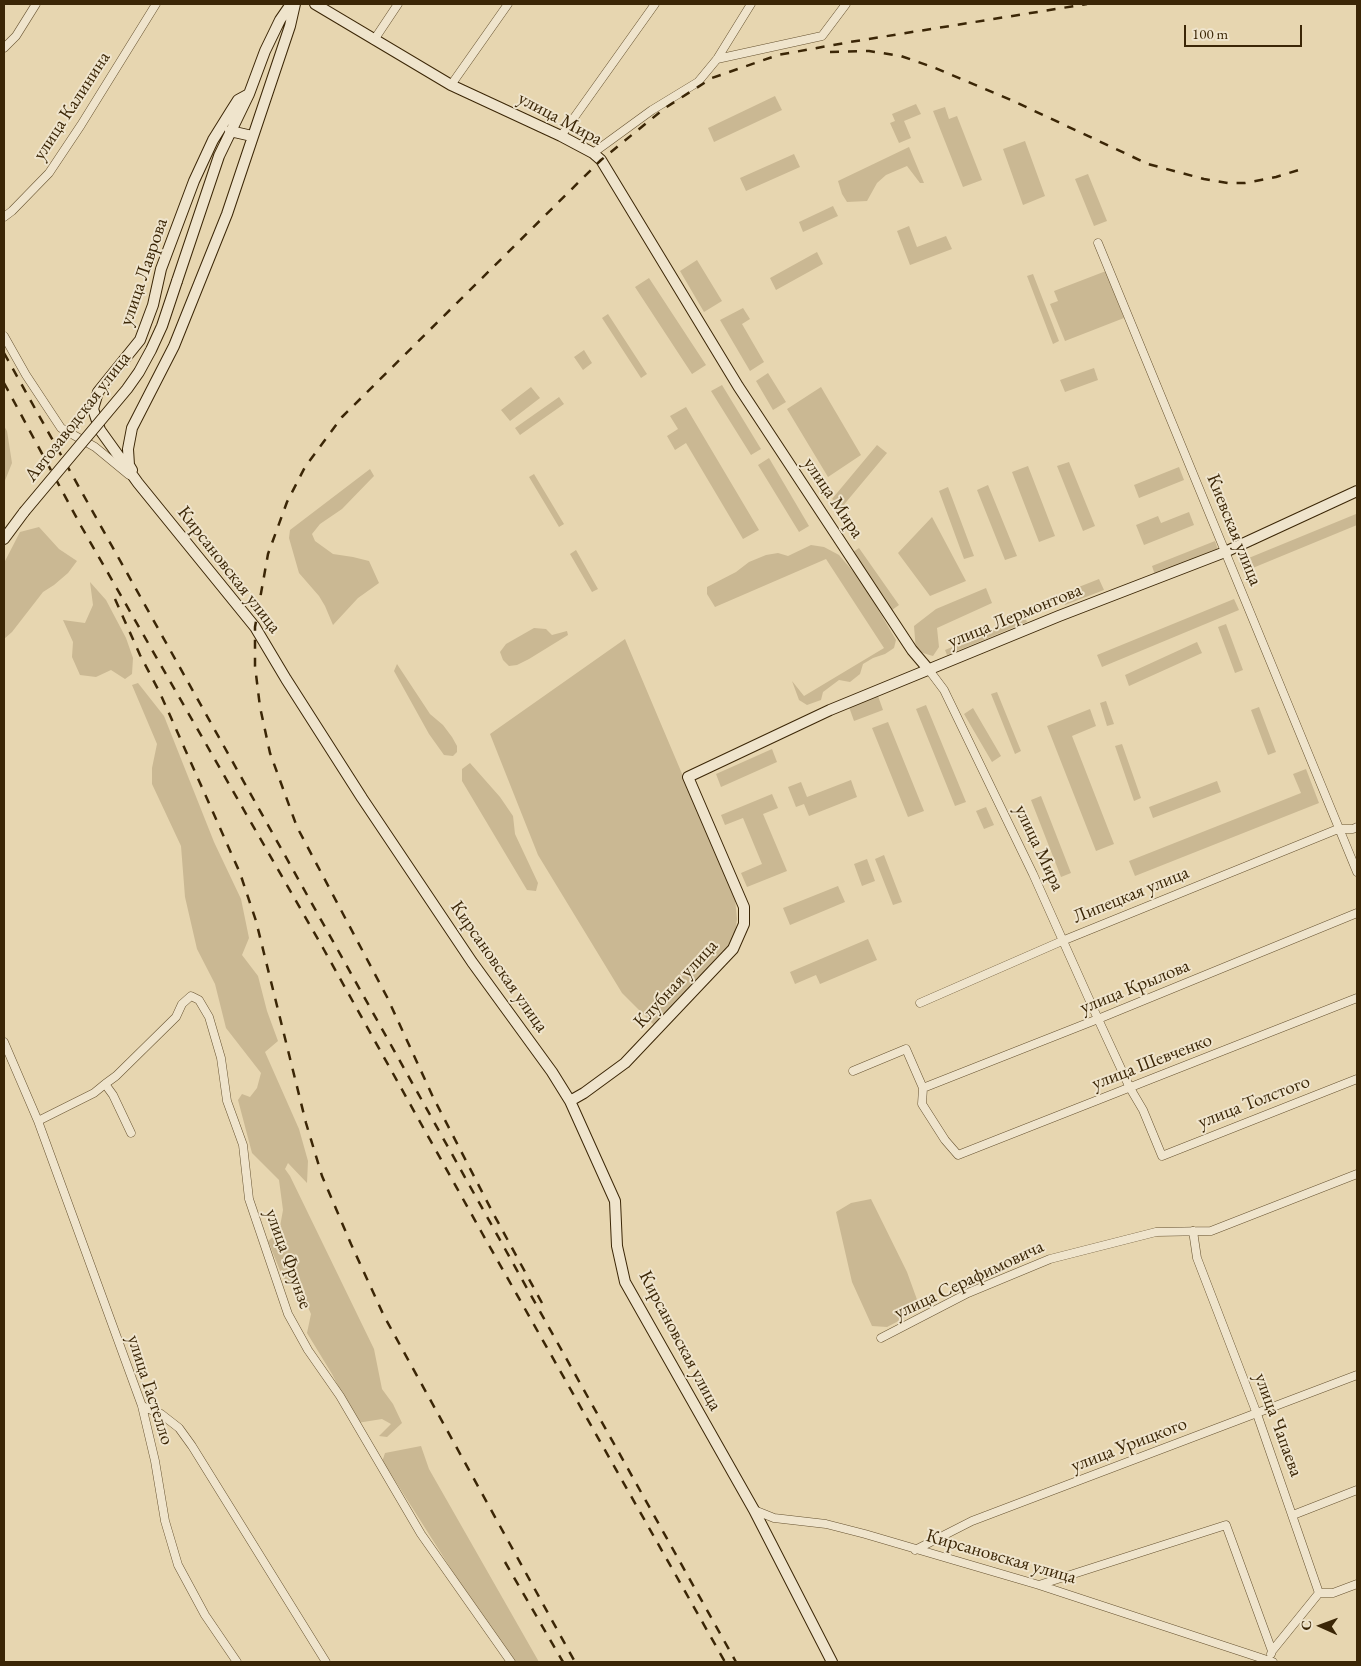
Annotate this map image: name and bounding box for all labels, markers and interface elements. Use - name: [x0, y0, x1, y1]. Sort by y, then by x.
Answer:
- scale bar: [1186, 15, 1304, 47]
- text: 100 m: [1192, 24, 1228, 43]
- street label: улица Калинина: [28, 47, 116, 165]
- street label: улица Мира: [514, 87, 606, 151]
- street label: улица Лаврова: [115, 215, 173, 329]
- street label: Автозаводская улица: [20, 347, 136, 487]
- street label: улица Мира: [798, 453, 868, 543]
- street label: Киевская улица: [1201, 471, 1267, 589]
- street label: Кирсановская улица: [172, 502, 286, 638]
- street label: улица Лермонтова: [945, 579, 1085, 653]
- street label: улица Мира: [1009, 801, 1069, 895]
- street label: Липецкая улица: [1070, 861, 1192, 929]
- street label: Кирсановская улица: [445, 897, 553, 1037]
- street label: Клубная улица: [629, 935, 723, 1033]
- street label: улица Крылова: [1077, 955, 1193, 1019]
- street label: улица Шевченко: [1089, 1029, 1215, 1095]
- street label: улица Толстого: [1195, 1070, 1313, 1134]
- street label: улица Фрунзе: [259, 1206, 317, 1312]
- street label: улица Серафимовича: [890, 1235, 1048, 1325]
- street label: Кирсановская улица: [633, 1267, 727, 1415]
- street label: улица Гастелло: [122, 1332, 178, 1448]
- street label: улица Чапаева: [1249, 1370, 1307, 1480]
- street label: улица Урицкого: [1068, 1412, 1190, 1478]
- street label: Кирсановская улица: [923, 1525, 1079, 1589]
- north arrow: [1296, 1601, 1346, 1651]
- text: С: [1297, 1620, 1315, 1631]

